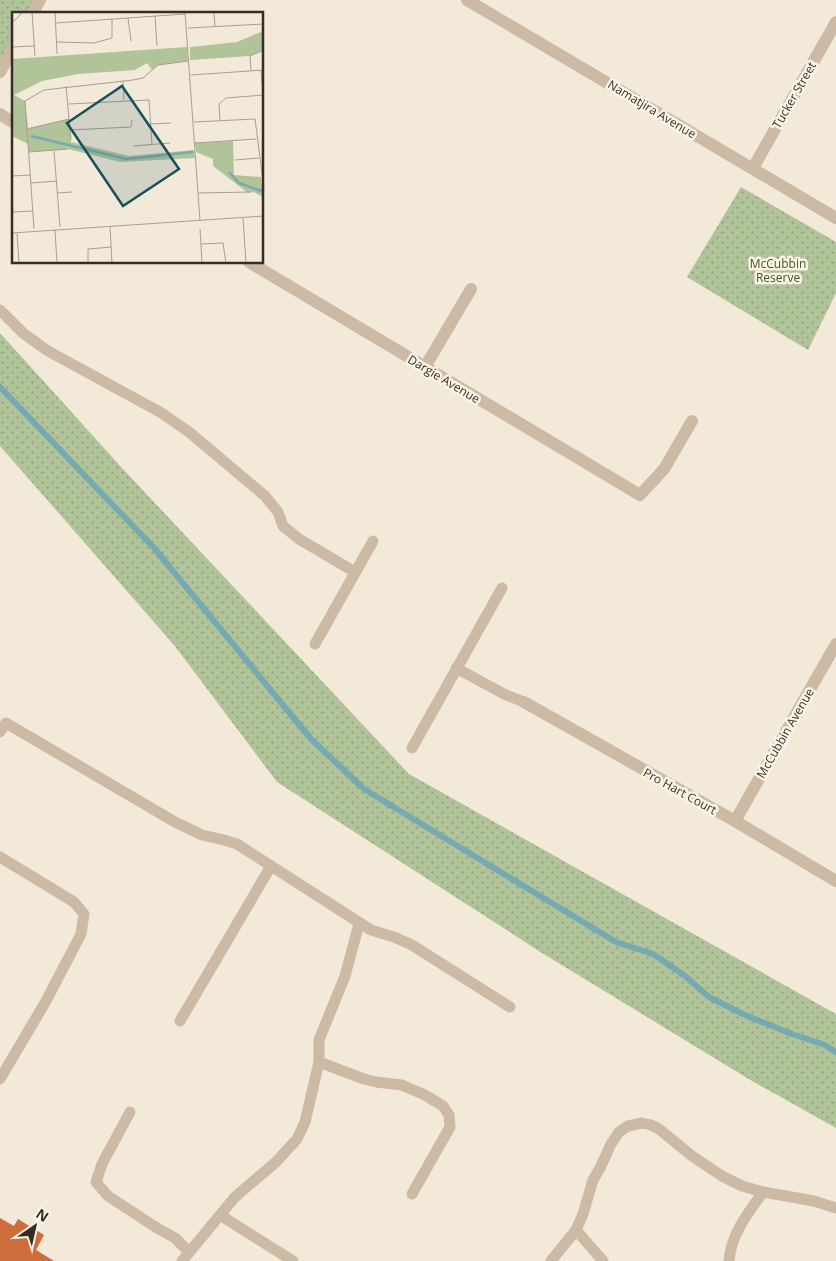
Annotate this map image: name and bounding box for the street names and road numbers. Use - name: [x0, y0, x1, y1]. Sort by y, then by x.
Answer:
- street label: Tucker Street: [768, 59, 820, 131]
- street label: Namatjira Avenue: [605, 76, 700, 142]
- street label: Dargie Avenue: [405, 351, 484, 407]
- street label: McCubbin Avenue: [752, 685, 818, 781]
- street label: Pro Hart Court: [640, 764, 720, 818]

